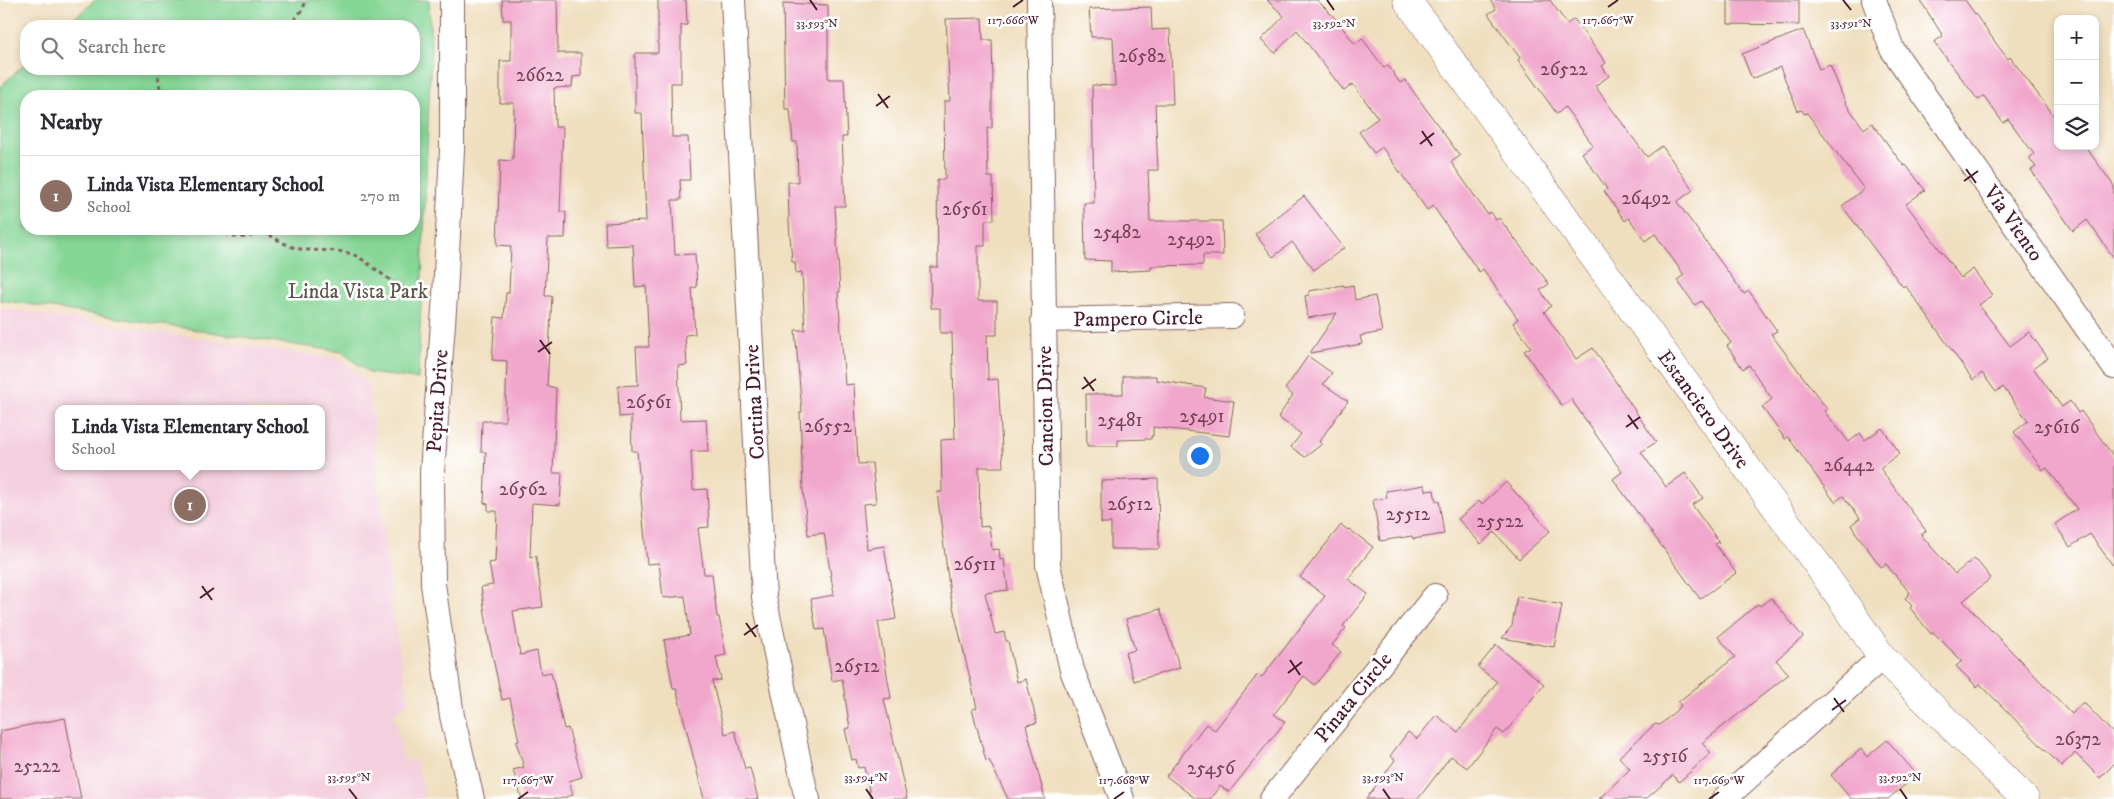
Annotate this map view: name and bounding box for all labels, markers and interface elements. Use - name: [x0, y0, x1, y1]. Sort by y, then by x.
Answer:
- text: 117.666°W: [987, 13, 1040, 28]
- text: 117.667°W: [1582, 13, 1635, 28]
- map controls: [2054, 15, 2099, 150]
- button: +: [2054, 15, 2099, 60]
- text: 33.593°N: [796, 16, 838, 31]
- text: 33.592°N: [1312, 16, 1356, 31]
- text: 33.591°N: [1830, 16, 1872, 31]
- search box: [20, 20, 420, 75]
- icon: search: [38, 34, 66, 62]
- text: Search here: [78, 36, 166, 59]
- house number: 26582: [1118, 45, 1166, 68]
- house number: 26522: [1540, 58, 1588, 81]
- button: −: [2054, 60, 2099, 105]
- house number: 26622: [516, 64, 565, 87]
- button: layers: [2054, 105, 2099, 150]
- text: Nearby: [40, 110, 102, 136]
- text: Linda Vista Elementary School: [87, 174, 324, 197]
- street label: Via Viento: [1977, 180, 2049, 267]
- text: 1: [53, 186, 59, 206]
- text: 270 m: [360, 186, 400, 206]
- house number: 26492: [1622, 187, 1671, 210]
- text: School: [87, 197, 131, 217]
- house number: 26561: [942, 198, 988, 221]
- house number: 25482: [1093, 221, 1141, 244]
- house number: 25492: [1167, 228, 1215, 251]
- park label: Linda Vista Park: [288, 279, 429, 305]
- street label: Pampero Circle: [1073, 305, 1203, 333]
- street label: Cortina Drive: [739, 343, 771, 460]
- street label: Cancion Drive: [1032, 345, 1060, 467]
- street label: Estanciero Drive: [1651, 345, 1755, 474]
- street label: Pepita Drive: [421, 348, 455, 454]
- house number: 26561: [626, 391, 672, 414]
- popup: [55, 405, 325, 470]
- house number: 25491: [1180, 405, 1225, 428]
- house number: 25481: [1097, 409, 1143, 432]
- house number: 26552: [804, 415, 852, 438]
- text: Linda Vista Elementary School: [72, 416, 308, 439]
- house number: 25616: [2034, 416, 2081, 439]
- text: School: [72, 439, 116, 459]
- your location: [1187, 443, 1213, 469]
- house number: 26442: [1824, 454, 1875, 477]
- house number: 26562: [499, 478, 548, 501]
- pin: 1: [174, 486, 206, 524]
- house number: 26512: [1108, 493, 1153, 516]
- house number: 25512: [1386, 503, 1431, 526]
- house number: 25522: [1477, 510, 1524, 533]
- house number: 26511: [954, 553, 996, 576]
- street label: Pinata Circle: [1309, 647, 1398, 748]
- house number: 26512: [835, 655, 880, 678]
- house number: 26372: [2055, 728, 2101, 751]
- house number: 25516: [1643, 745, 1689, 768]
- house number: 25222: [14, 755, 61, 778]
- house number: 25456: [1187, 757, 1236, 780]
- text: 33.595°N: [327, 770, 371, 785]
- text: 33.594°N: [844, 770, 888, 785]
- text: 33.593°N: [1362, 770, 1404, 785]
- text: 33.592°N: [1878, 770, 1922, 785]
- text: 117.667°W: [502, 773, 555, 788]
- text: 117.668°W: [1098, 773, 1151, 788]
- text: 117.669°W: [1693, 773, 1746, 788]

